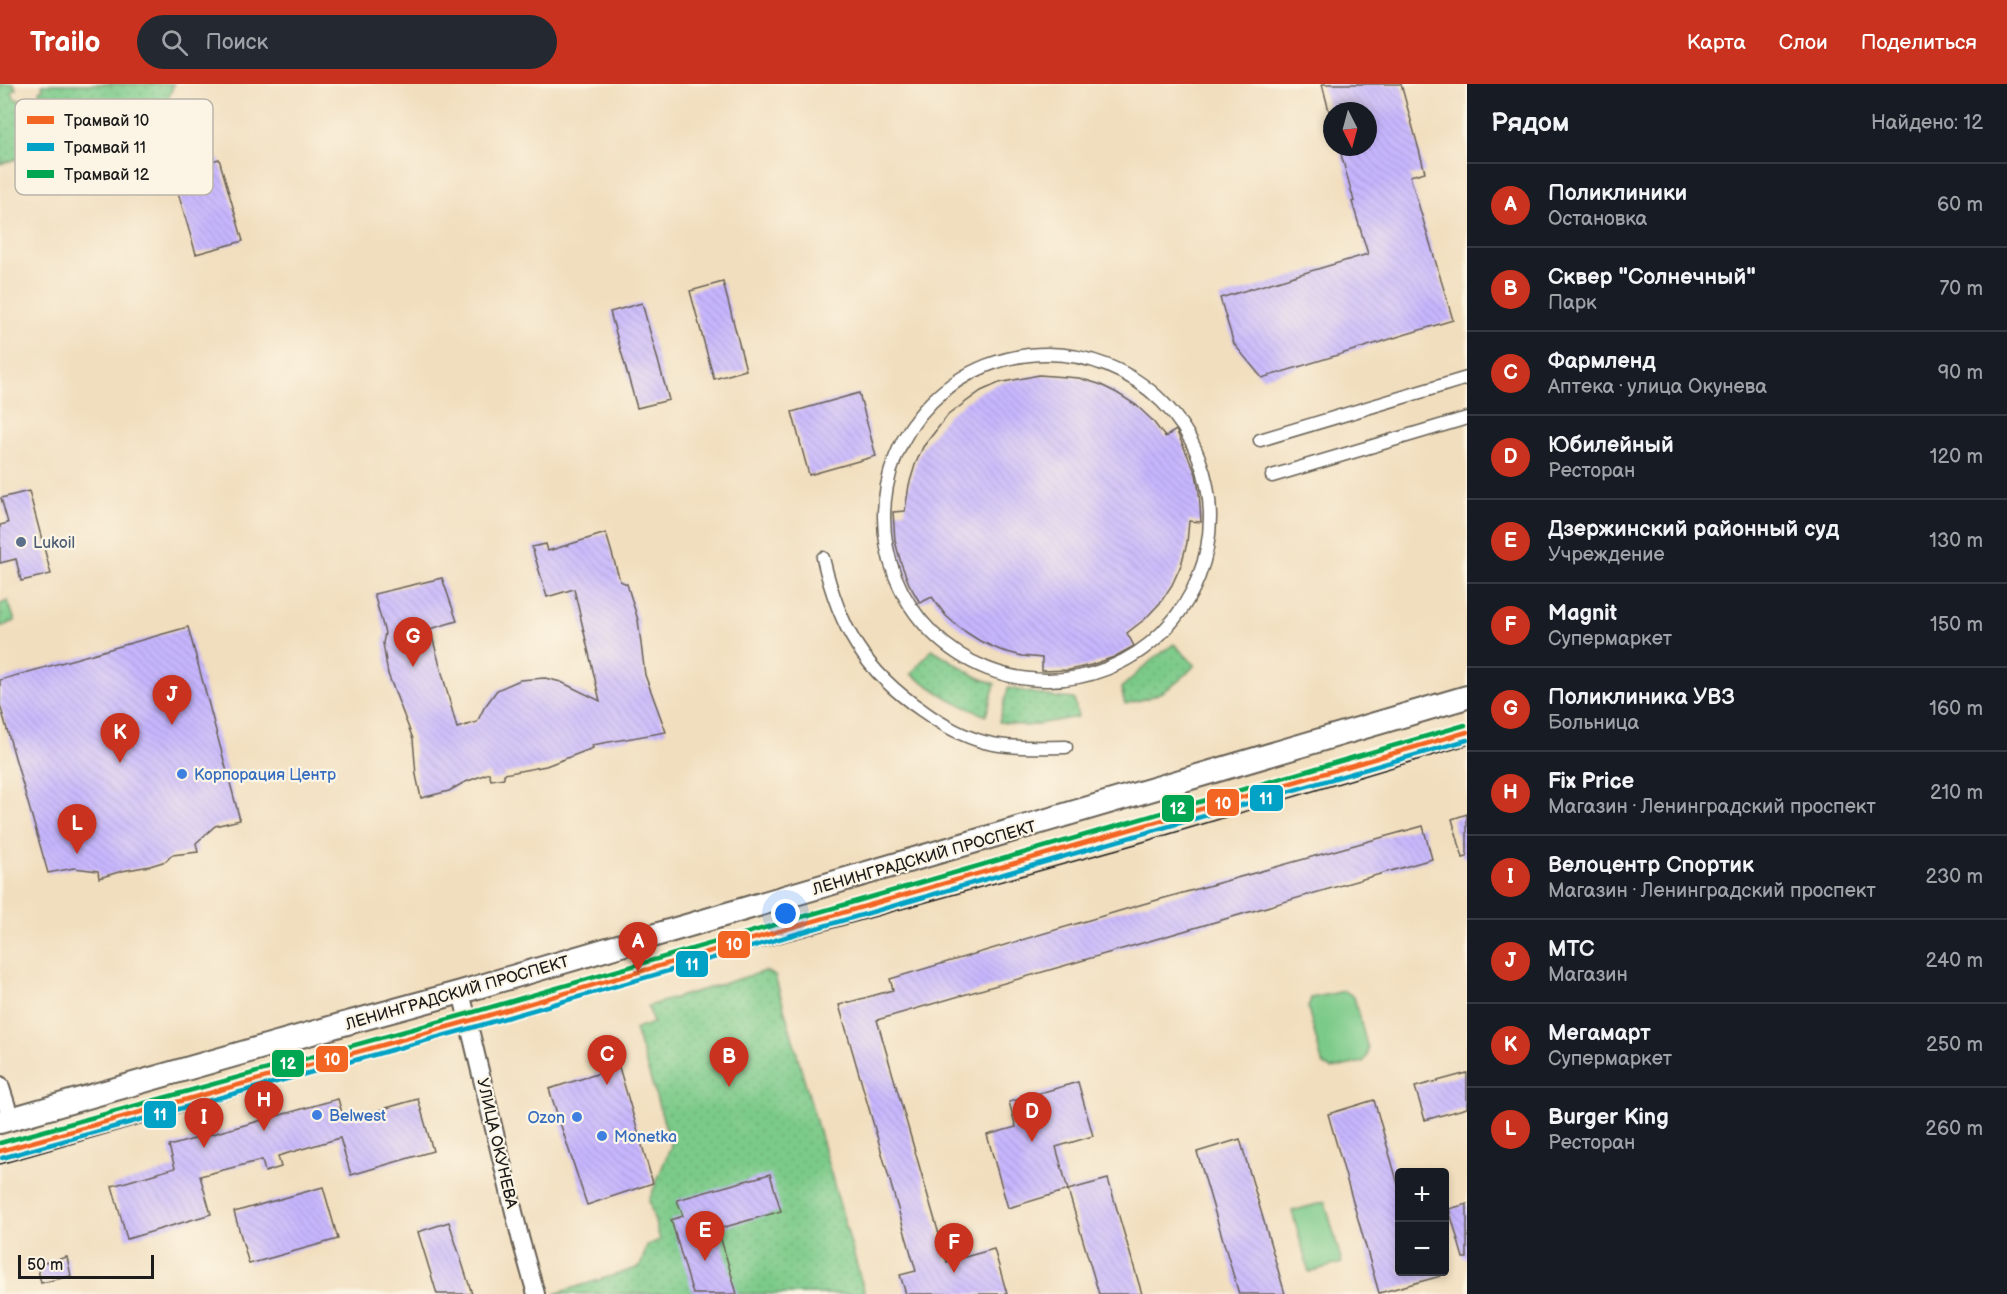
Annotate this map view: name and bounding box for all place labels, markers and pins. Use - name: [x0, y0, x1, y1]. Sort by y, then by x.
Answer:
- place label: Lukoil: [33, 534, 75, 553]
- marker: Lukoil: [14, 535, 28, 549]
- pin: G: [394, 618, 432, 667]
- pin: J: [152, 676, 192, 725]
- pin: K: [100, 714, 140, 763]
- place label: Корпорация Центр: [194, 766, 336, 785]
- marker: Корпорация Центр: [175, 767, 189, 781]
- pin: L: [58, 804, 97, 854]
- pin: A: [618, 922, 658, 972]
- pin: C: [588, 1036, 626, 1085]
- pin: B: [710, 1038, 748, 1087]
- pin: H: [244, 1082, 284, 1131]
- pin: D: [1012, 1092, 1052, 1142]
- pin: I: [184, 1098, 224, 1148]
- place label: Belwest: [329, 1107, 386, 1126]
- marker: Belwest: [310, 1108, 324, 1122]
- place label: Ozon: [527, 1109, 565, 1128]
- marker: Ozon: [570, 1110, 584, 1124]
- place label: Monetka: [614, 1128, 677, 1147]
- marker: Monetka: [595, 1129, 609, 1143]
- pin: E: [686, 1212, 724, 1261]
- pin: F: [934, 1224, 974, 1273]

